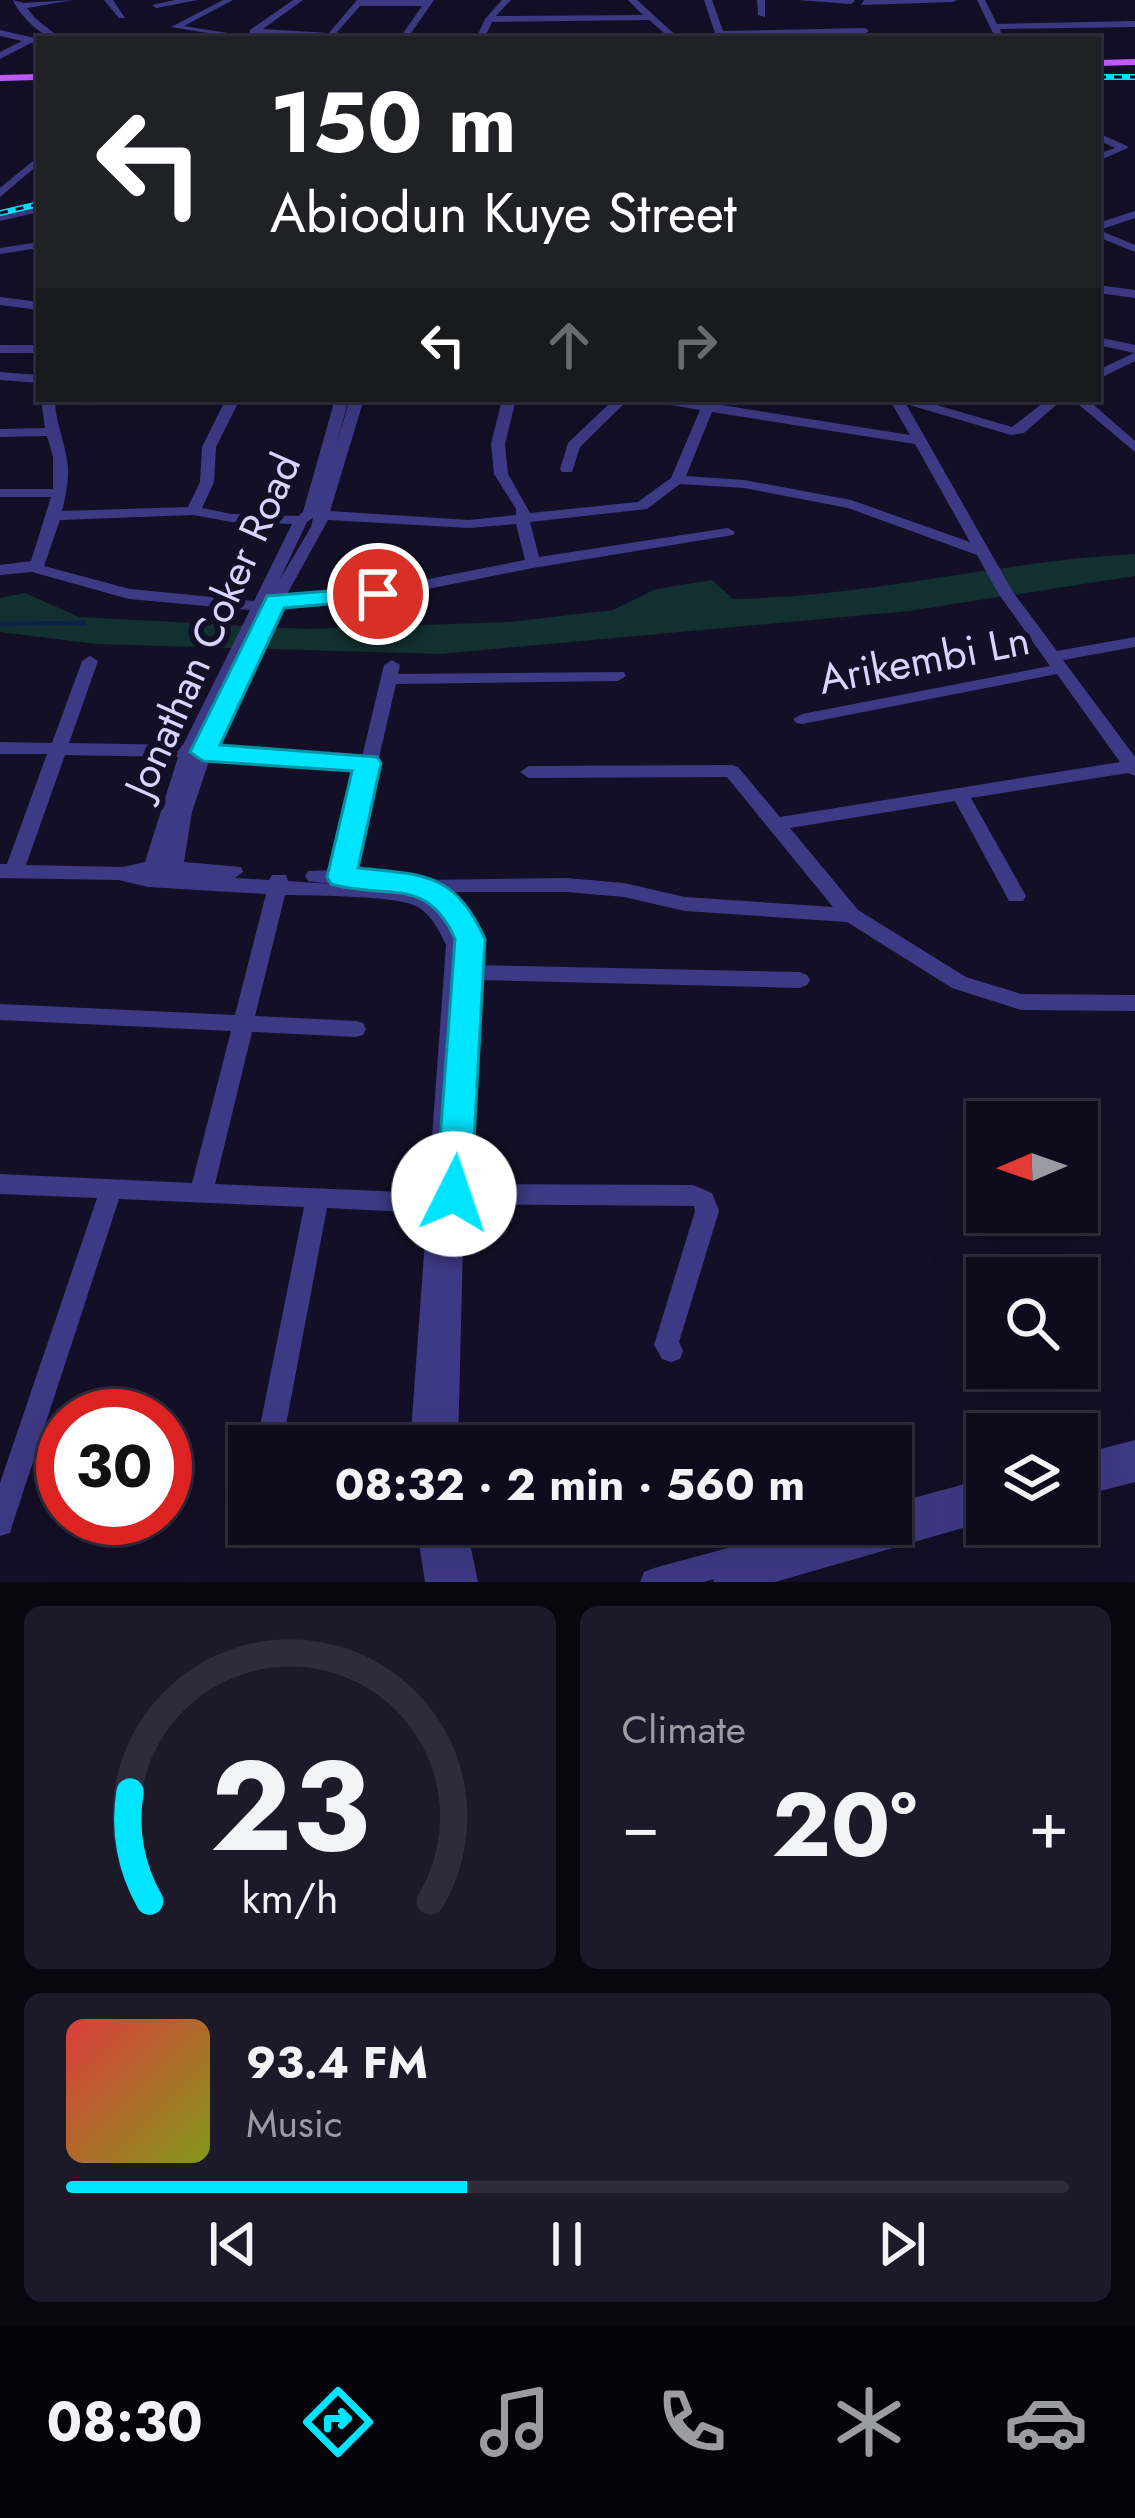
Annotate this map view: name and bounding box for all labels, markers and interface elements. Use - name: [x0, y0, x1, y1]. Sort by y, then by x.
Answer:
- text: 150 m: [270, 62, 517, 184]
- icon: left: [72, 84, 228, 240]
- text: Abiodun Kuye Street: [270, 174, 737, 252]
- icon: left: [410, 312, 476, 378]
- icon: ahead: [536, 312, 602, 378]
- icon: right: [662, 312, 728, 378]
- street label: Jonathan Coker Road: [107, 443, 316, 812]
- pin: [327, 543, 429, 645]
- icon: arrive: [345, 561, 411, 627]
- street label: Arikembi Ln: [813, 609, 1035, 710]
- north arrow: [966, 1101, 1098, 1233]
- map controls: [966, 1101, 1098, 1545]
- position arrow: [391, 1131, 517, 1257]
- button: search: [966, 1257, 1098, 1389]
- speed limit sign: 30: [36, 1389, 192, 1545]
- button: layers: [966, 1413, 1098, 1545]
- text: 08:32 · 2 min · 560 m: [335, 1452, 805, 1517]
- text: Climate: [622, 1701, 746, 1758]
- text: 23: [210, 1716, 369, 1897]
- text: 20°: [772, 1760, 917, 1890]
- text: −: [622, 1777, 660, 1873]
- text: +: [1028, 1777, 1069, 1873]
- text: km/h: [241, 1866, 338, 1928]
- text: 93.4 FM: [246, 2030, 428, 2095]
- text: Music: [246, 2095, 343, 2152]
- icon: previous: [200, 2211, 266, 2277]
- icon: pause: [534, 2211, 600, 2277]
- icon: next: [869, 2211, 935, 2277]
- icon: directions: [296, 2380, 380, 2464]
- icon: music: [473, 2380, 557, 2464]
- icon: phone: [650, 2380, 734, 2464]
- icon: climate: [827, 2380, 911, 2464]
- icon: car: [1004, 2380, 1088, 2464]
- text: 08:30: [47, 2383, 203, 2461]

